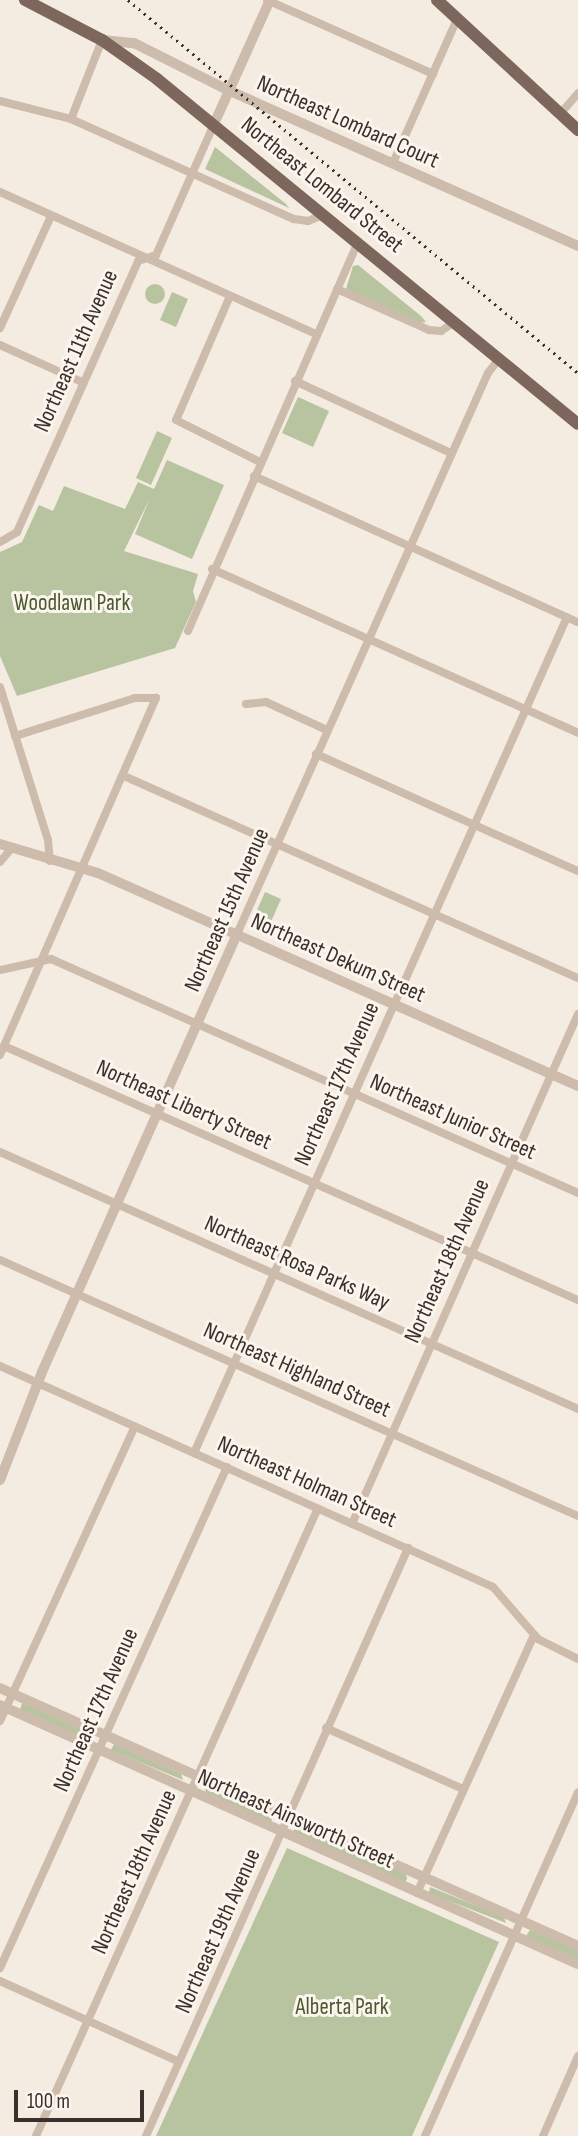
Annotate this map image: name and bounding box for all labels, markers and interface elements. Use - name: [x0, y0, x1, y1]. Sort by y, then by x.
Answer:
- street label: Northeast Lombard Court: [253, 69, 443, 175]
- street label: Northeast Lombard Street: [235, 111, 409, 259]
- street label: Northeast 11th Avenue: [28, 266, 124, 436]
- park label: Woodlawn Park: [14, 589, 130, 617]
- street label: Northeast 15th Avenue: [179, 824, 275, 996]
- street label: Northeast Dekum Street: [247, 907, 429, 1009]
- street label: Northeast 17th Avenue: [289, 998, 385, 1170]
- street label: Northeast Liberty Street: [92, 1054, 276, 1156]
- street label: Northeast Junior Street: [366, 1068, 540, 1166]
- street label: Northeast 18th Avenue: [398, 1175, 496, 1347]
- street label: Northeast Rosa Parks Way: [200, 1210, 394, 1316]
- street label: Northeast Highland Street: [199, 1316, 395, 1424]
- street label: Northeast Holman Street: [213, 1430, 401, 1534]
- street label: Northeast 17th Avenue: [48, 1624, 144, 1796]
- street label: Northeast Ainsworth Street: [193, 1763, 399, 1875]
- street label: Northeast 18th Avenue: [85, 1786, 183, 1958]
- street label: Northeast 19th Avenue: [169, 1844, 267, 2018]
- park label: Alberta Park: [295, 1993, 389, 2021]
- scale bar: [18, 2076, 147, 2120]
- text: 100 m: [27, 2089, 70, 2114]

